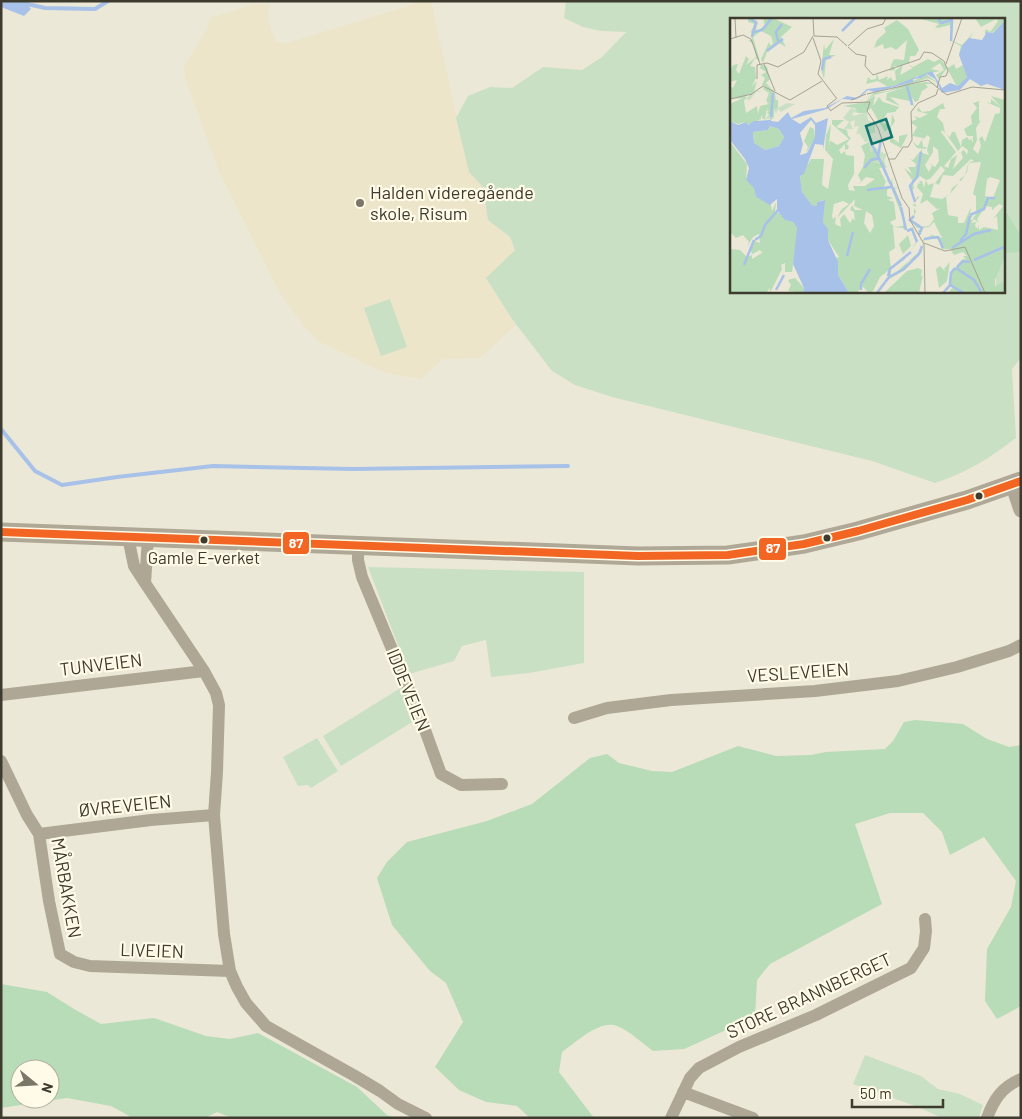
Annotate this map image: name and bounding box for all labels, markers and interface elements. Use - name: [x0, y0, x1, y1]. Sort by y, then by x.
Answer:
- inset map: [730, 18, 1004, 292]
- place label: Halden videregående skole, Risum: [370, 181, 534, 224]
- marker: Halden videregående skole, Risum: [354, 197, 366, 209]
- unlabelled marker: [974, 491, 984, 501]
- line badge: 87: [282, 531, 310, 555]
- unlabelled marker: [822, 533, 832, 543]
- text: 87: [289, 534, 303, 551]
- marker: Gamle E-verket: [199, 535, 209, 545]
- line badge: 87: [758, 537, 787, 561]
- text: 87: [766, 539, 780, 556]
- place label: Gamle E-verket: [148, 547, 260, 567]
- street label: IDDEVEIEN: [382, 645, 435, 734]
- street label: TUNVEIEN: [58, 648, 143, 680]
- street label: VESLEVEIEN: [746, 657, 850, 687]
- street label: ØVREVEIEN: [78, 789, 172, 821]
- street label: MÅRBAKKEN: [47, 836, 87, 940]
- street label: LIVEIEN: [120, 938, 184, 962]
- street label: STORE BRANNBERGET: [723, 947, 894, 1043]
- north arrow: [10, 1059, 60, 1109]
- scale bar: [852, 1076, 943, 1108]
- text: N: [38, 1081, 57, 1095]
- text: 50 m: [860, 1084, 892, 1102]

